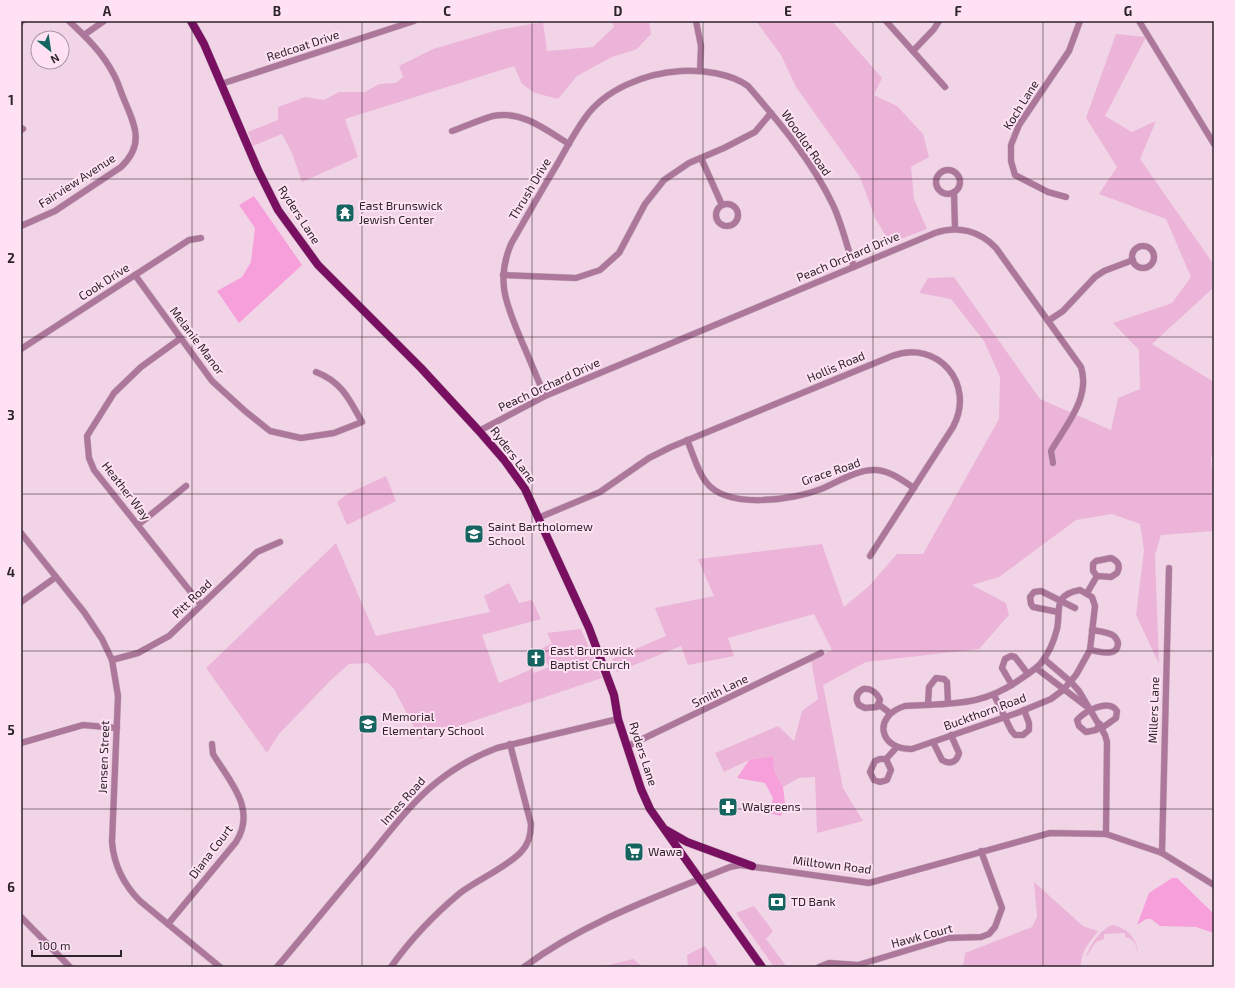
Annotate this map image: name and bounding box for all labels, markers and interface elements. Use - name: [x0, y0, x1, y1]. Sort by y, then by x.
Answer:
- text: A: [103, 3, 112, 19]
- text: B: [273, 3, 281, 19]
- text: C: [443, 3, 451, 19]
- text: D: [614, 3, 623, 19]
- text: E: [784, 3, 792, 19]
- text: F: [954, 3, 962, 19]
- text: G: [1124, 3, 1132, 19]
- street label: Redcoat Drive: [265, 27, 341, 63]
- north arrow: [30, 30, 70, 70]
- text: N: [49, 51, 62, 67]
- street label: Koch Lane: [1000, 77, 1041, 132]
- text: 1: [8, 92, 14, 108]
- street label: Woodlot Road: [779, 107, 835, 178]
- street label: Fairview Avenue: [35, 150, 117, 210]
- street label: Thrush Drive: [505, 155, 553, 222]
- street label: Ryders Lane: [276, 183, 324, 246]
- place label: East Brunswick Jewish Center: [359, 198, 443, 226]
- temple icon: East Brunswick Jewish Center: [334, 202, 356, 224]
- street label: Peach Orchard Drive: [794, 228, 901, 284]
- text: 2: [7, 250, 15, 266]
- street label: Cook Drive: [75, 260, 131, 303]
- street label: Melanie Manor: [168, 303, 228, 377]
- street label: Hollis Road: [805, 348, 867, 385]
- street label: Peach Orchard Drive: [496, 354, 602, 414]
- text: 3: [7, 407, 15, 423]
- street label: Ryders Lane: [488, 424, 539, 485]
- street label: Grace Road: [799, 454, 862, 488]
- street label: Heather Way: [100, 458, 154, 523]
- place label: Saint Bartholomew School: [488, 519, 593, 547]
- school or university icon: Saint Bartholomew School: [463, 523, 485, 545]
- text: 4: [7, 564, 15, 580]
- street label: Pitt Road: [169, 576, 214, 621]
- place label: East Brunswick Baptist Church: [550, 643, 634, 671]
- church icon: East Brunswick Baptist Church: [525, 647, 547, 669]
- street label: Smith Lane: [689, 671, 750, 710]
- street label: Millers Lane: [1145, 676, 1161, 744]
- street label: Buckthorn Road: [942, 690, 1028, 732]
- place label: Memorial Elementary School: [382, 709, 485, 737]
- school or university icon: Memorial Elementary School: [357, 713, 379, 735]
- street label: Jensen Street: [95, 720, 111, 794]
- street label: Ryders Lane: [627, 720, 661, 788]
- text: 5: [7, 722, 15, 738]
- street label: Innes Road: [377, 773, 428, 827]
- pharmacy icon: Walgreens: [717, 796, 739, 818]
- place label: Walgreens: [742, 799, 801, 813]
- street label: Diana Court: [185, 821, 235, 881]
- supermarket icon: Wawa: [623, 841, 645, 863]
- place label: Wawa: [648, 844, 682, 858]
- street label: Milltown Road: [792, 852, 872, 876]
- text: 6: [7, 879, 15, 895]
- bank icon: TD Bank: [766, 891, 788, 913]
- place label: TD Bank: [791, 894, 836, 908]
- street label: Hawk Court: [889, 920, 954, 950]
- scale bar: [32, 932, 121, 958]
- text: 100 m: [38, 938, 70, 952]

